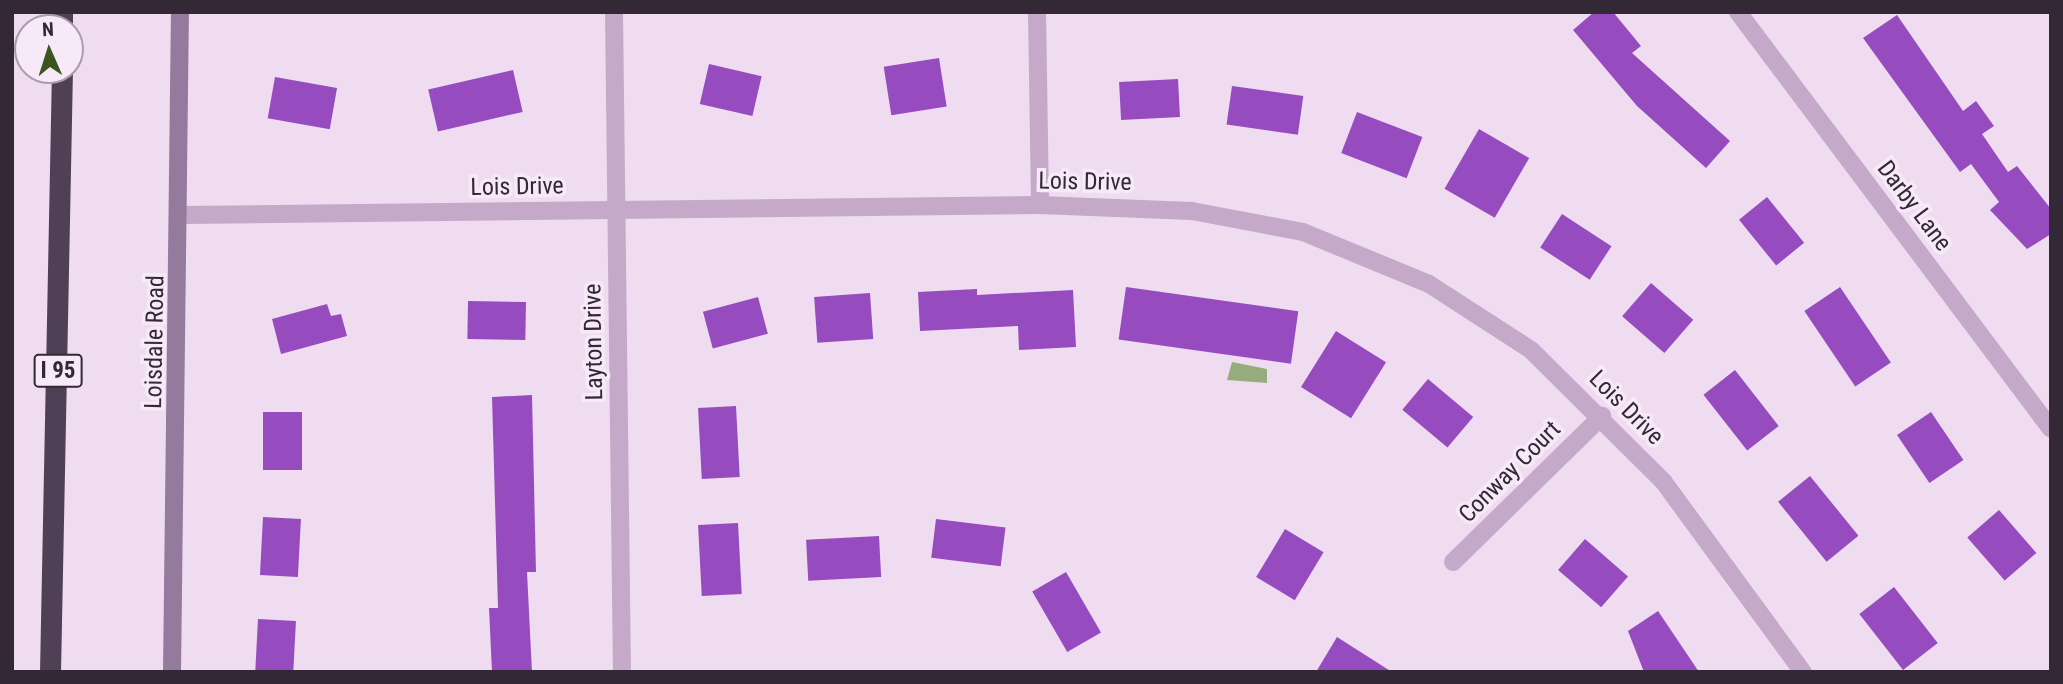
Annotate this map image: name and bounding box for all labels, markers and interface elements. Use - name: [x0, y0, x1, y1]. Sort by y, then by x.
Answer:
- north arrow: [14, 14, 84, 84]
- text: N: [42, 18, 54, 41]
- street label: Darby Lane: [1871, 155, 1957, 257]
- street label: Lois Drive: [1038, 167, 1132, 197]
- street label: Lois Drive: [470, 172, 564, 202]
- street label: Loisdale Road: [139, 275, 171, 409]
- street label: Layton Drive: [579, 283, 609, 401]
- road number: I 95: [34, 352, 82, 390]
- street label: Lois Drive: [1583, 365, 1669, 451]
- street label: Conway Court: [1453, 415, 1567, 529]

